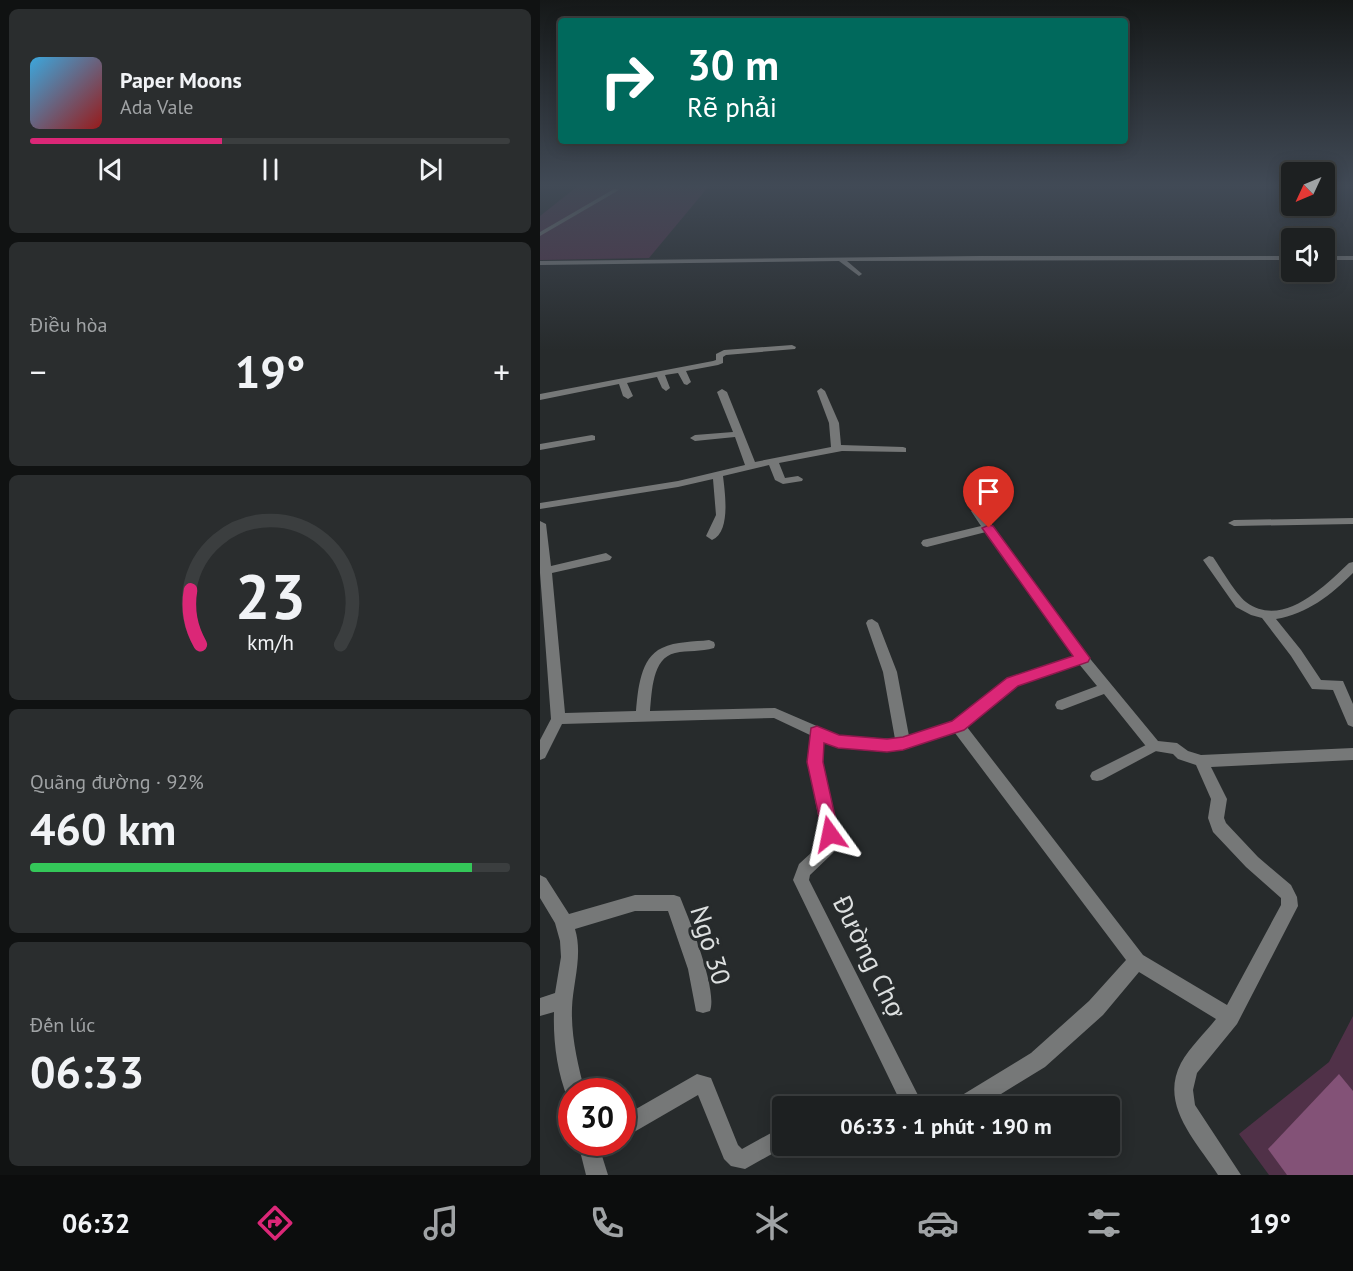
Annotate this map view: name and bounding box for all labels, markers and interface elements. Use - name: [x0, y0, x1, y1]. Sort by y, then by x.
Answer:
- text: 30 m: [687, 37, 779, 92]
- icon: right: [588, 42, 666, 120]
- text: Paper Moons: [120, 66, 242, 94]
- text: Rẽ phải: [687, 90, 777, 124]
- text: Ada Vale: [120, 94, 193, 120]
- icon: previous: [94, 153, 127, 186]
- icon: pause: [254, 153, 287, 186]
- icon: next: [414, 153, 447, 186]
- north arrow: [1281, 162, 1335, 216]
- map controls: [1281, 162, 1335, 282]
- button: sound: [1281, 228, 1335, 282]
- text: Điều hòa: [30, 312, 107, 338]
- text: 19°: [235, 342, 305, 400]
- text: −: [30, 350, 47, 393]
- text: +: [493, 350, 510, 393]
- pin: [963, 466, 1014, 528]
- icon: arrive: [972, 475, 1005, 508]
- text: 23: [235, 555, 305, 636]
- text: km/h: [246, 628, 293, 656]
- text: Quãng đường · 92%: [30, 769, 204, 795]
- text: 460 km: [30, 799, 176, 857]
- position arrow: [798, 802, 862, 866]
- street label: Đường Chợ: [826, 889, 914, 1024]
- street label: Ngõ 30: [683, 902, 739, 988]
- text: Đến lúc: [30, 1012, 95, 1038]
- text: 06:33: [30, 1042, 144, 1100]
- speed limit sign: 30: [558, 1078, 636, 1156]
- text: 06:33 · 1 phút · 190 m: [840, 1112, 1052, 1140]
- icon: directions: [254, 1202, 296, 1244]
- icon: music: [420, 1202, 462, 1244]
- icon: phone: [586, 1202, 628, 1244]
- icon: climate: [751, 1202, 793, 1244]
- icon: car: [917, 1202, 959, 1244]
- icon: filters: [1083, 1202, 1125, 1244]
- text: 06:32: [62, 1206, 130, 1240]
- text: 19°: [1249, 1206, 1291, 1240]

